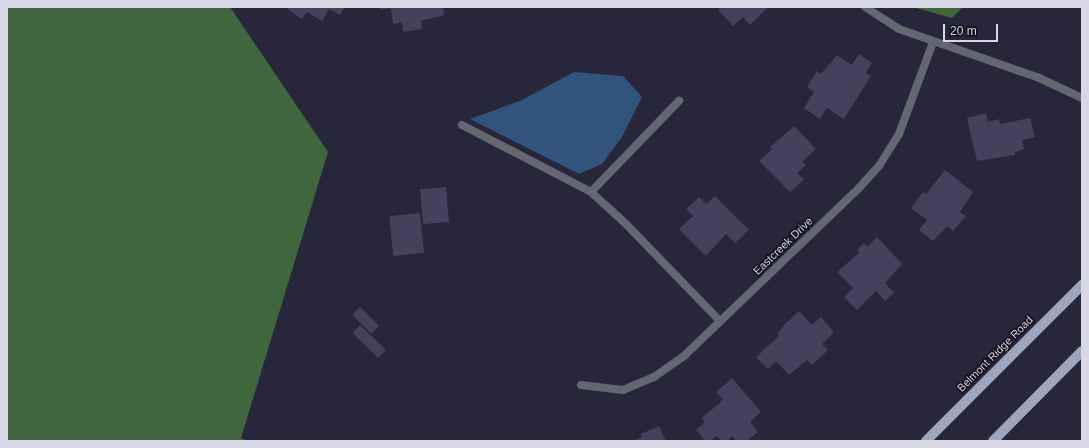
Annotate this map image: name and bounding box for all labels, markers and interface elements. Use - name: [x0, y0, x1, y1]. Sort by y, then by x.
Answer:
- scale bar: [945, 16, 1000, 42]
- text: 20 m: [950, 24, 977, 38]
- street label: Eastcreek Drive: [750, 214, 816, 278]
- street label: Belmont Ridge Road: [954, 313, 1036, 395]

